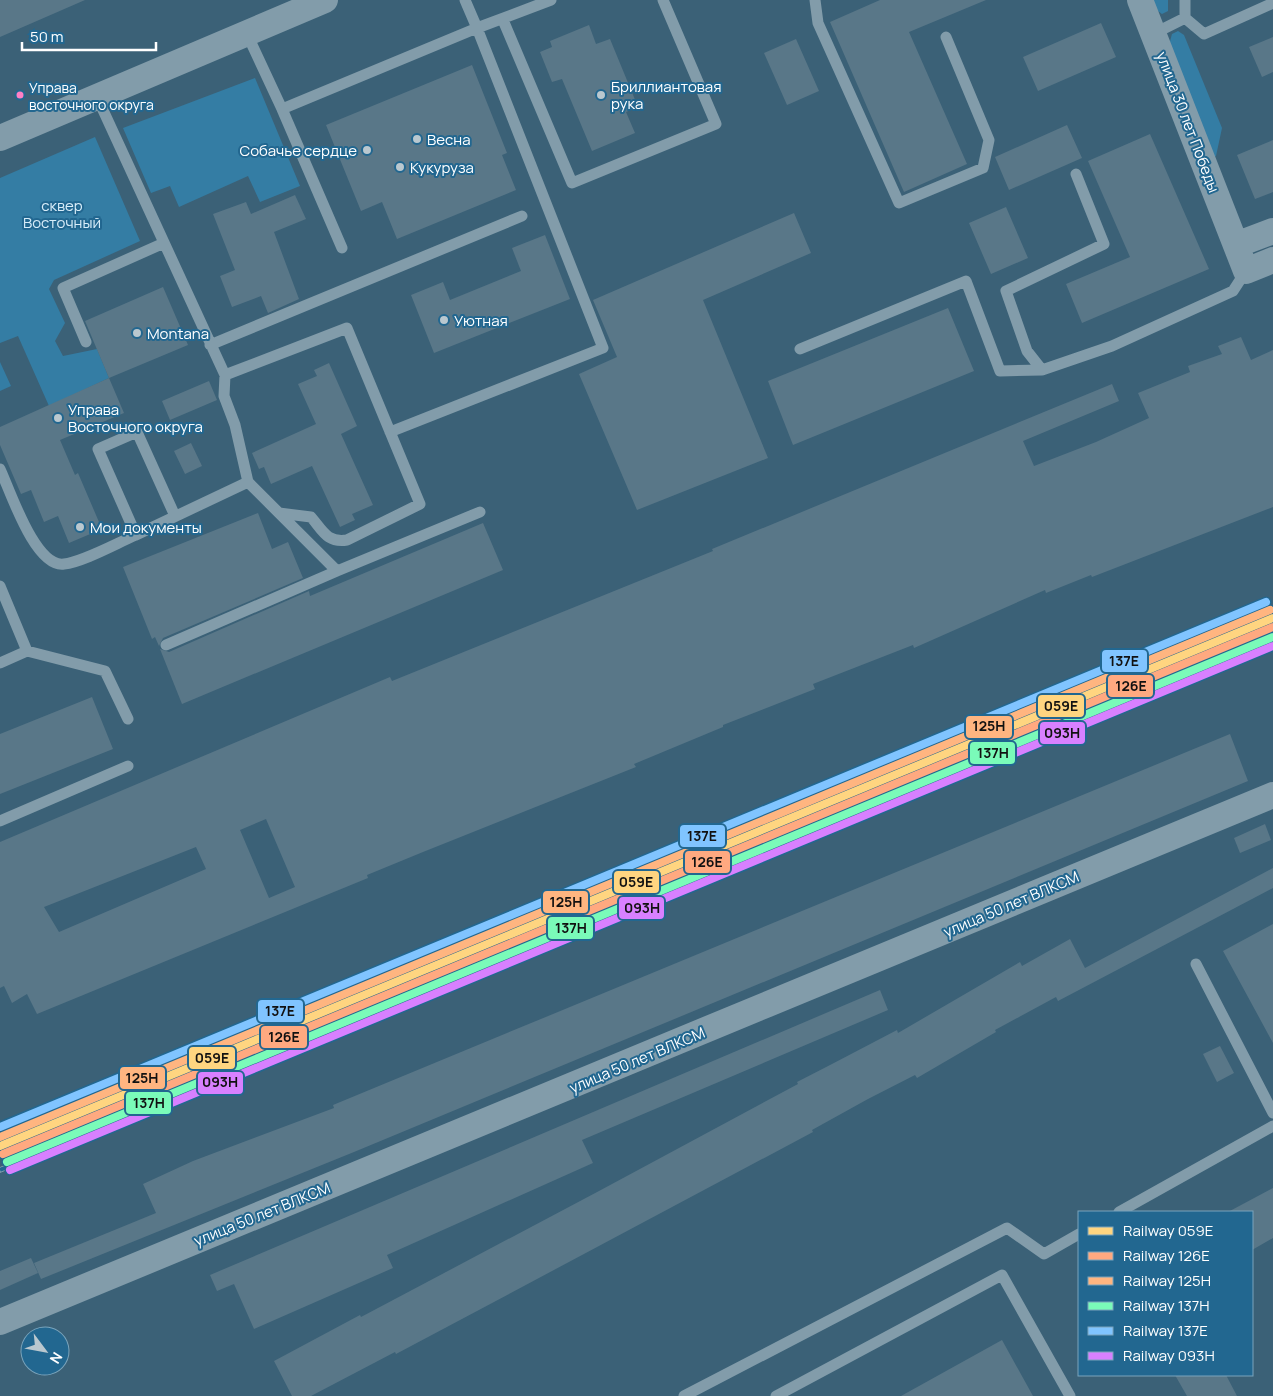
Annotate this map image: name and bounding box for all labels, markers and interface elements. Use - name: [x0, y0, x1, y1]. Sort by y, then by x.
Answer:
- scale bar: [22, 20, 156, 52]
- text: 50 m: [30, 26, 64, 47]
- street label: улица 30 лет Победы: [1151, 48, 1225, 196]
- place label: Бриллиантовая рука: [611, 76, 721, 114]
- place label: Управа восточного округа: [29, 78, 154, 114]
- marker: Бриллиантовая рука: [595, 89, 607, 101]
- marker: Управа восточного округа: [15, 90, 25, 100]
- place label: Весна: [427, 129, 470, 150]
- marker: Весна: [411, 133, 423, 145]
- place label: Собачье сердце: [239, 140, 357, 161]
- marker: Собачье сердце: [361, 144, 373, 156]
- place label: Кукуруза: [410, 157, 474, 178]
- marker: Кукуруза: [394, 161, 406, 173]
- park label: сквер Восточный: [23, 195, 101, 233]
- place label: Уютная: [454, 310, 508, 331]
- marker: Уютная: [438, 314, 450, 326]
- place label: Montana: [147, 323, 209, 344]
- marker: Montana: [131, 327, 143, 339]
- place label: Управа Восточного округа: [68, 399, 203, 437]
- marker: Управа Восточного округа: [52, 412, 64, 424]
- place label: Мои документы: [90, 517, 202, 538]
- marker: Мои документы: [74, 521, 86, 533]
- line badge: 137Е: [1101, 649, 1148, 673]
- text: 137Е: [1109, 651, 1139, 670]
- line badge: 126Е: [1107, 674, 1154, 698]
- text: 126Е: [1115, 676, 1147, 695]
- line badge: 059Е: [1037, 694, 1085, 718]
- text: 059Е: [1044, 696, 1078, 715]
- line badge: 125Н: [965, 715, 1013, 739]
- text: 125Н: [973, 716, 1005, 735]
- line badge: 093Н: [1039, 721, 1086, 745]
- text: 093Н: [1044, 723, 1080, 742]
- line badge: 137Н: [969, 741, 1016, 765]
- text: 137Н: [977, 743, 1009, 762]
- line badge: 137Е: [679, 824, 726, 848]
- text: 137Е: [687, 826, 717, 845]
- line badge: 126Е: [684, 850, 731, 874]
- text: 126Е: [691, 852, 723, 871]
- street label: улица 50 лет ВЛКСМ: [940, 866, 1082, 942]
- line badge: 059Е: [613, 870, 660, 894]
- text: 059Е: [619, 872, 653, 891]
- line badge: 125Н: [542, 890, 589, 914]
- text: 125Н: [550, 892, 582, 911]
- line badge: 093Н: [618, 896, 665, 920]
- text: 093Н: [624, 898, 660, 917]
- line badge: 137Н: [547, 916, 594, 940]
- text: 137Н: [555, 918, 587, 937]
- line badge: 137Е: [257, 999, 304, 1023]
- text: 137Е: [265, 1001, 295, 1020]
- street label: улица 50 лет ВЛКСМ: [566, 1022, 708, 1098]
- line badge: 126Е: [260, 1025, 308, 1049]
- text: 126Е: [268, 1027, 300, 1046]
- line badge: 059Е: [188, 1046, 236, 1070]
- text: 059Е: [195, 1048, 229, 1067]
- line badge: 125Н: [119, 1066, 166, 1090]
- text: 125Н: [126, 1068, 158, 1087]
- line badge: 093Н: [197, 1071, 244, 1095]
- text: 093Н: [202, 1072, 238, 1091]
- line badge: 137Н: [125, 1091, 172, 1115]
- text: 137Н: [133, 1093, 165, 1112]
- street label: улица 50 лет ВЛКСМ: [191, 1177, 333, 1251]
- legend: [1078, 1211, 1253, 1376]
- text: Railway 059Е: [1123, 1220, 1213, 1241]
- text: Railway 126Е: [1123, 1245, 1210, 1266]
- text: Railway 125Н: [1123, 1270, 1211, 1291]
- text: Railway 137Н: [1123, 1295, 1210, 1316]
- text: Railway 137Е: [1123, 1320, 1208, 1341]
- north arrow: [20, 1326, 70, 1376]
- text: Railway 093Н: [1123, 1345, 1215, 1366]
- text: N: [46, 1349, 67, 1367]

